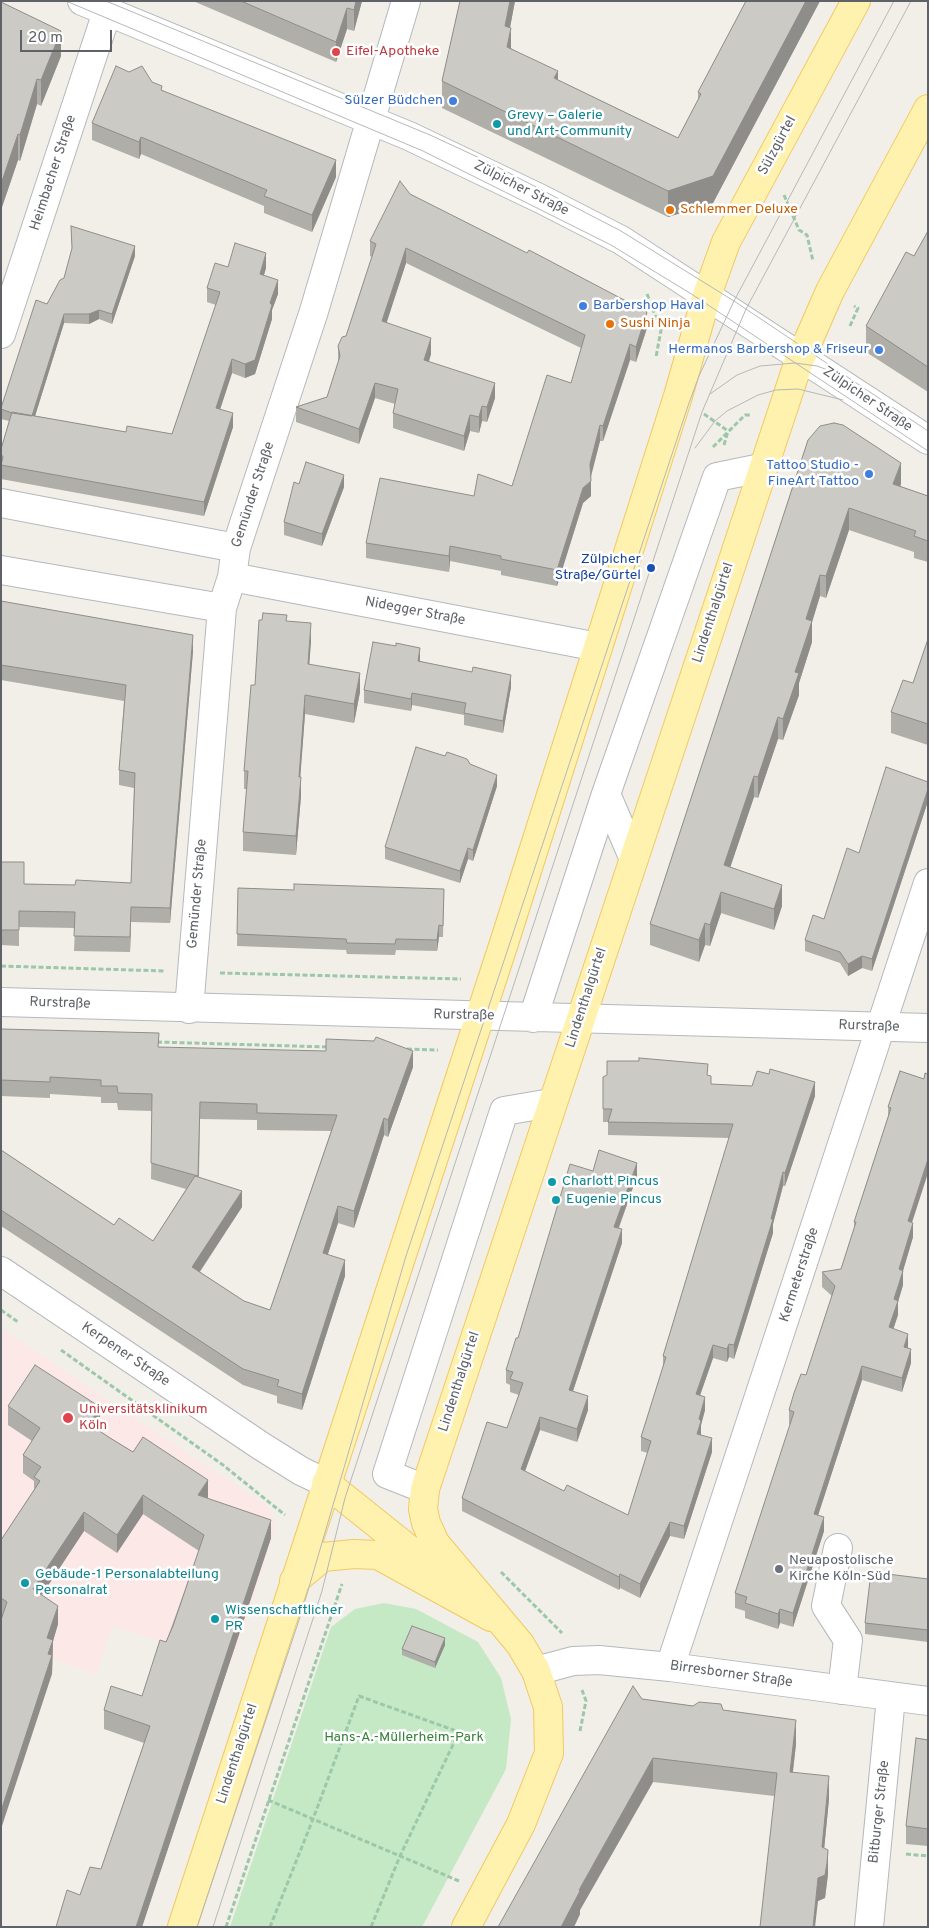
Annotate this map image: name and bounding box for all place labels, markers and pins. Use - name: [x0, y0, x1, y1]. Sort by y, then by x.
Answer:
- place label: Eifel-Apotheke: [346, 44, 439, 60]
- marker: Eifel-Apotheke: [330, 46, 342, 58]
- place label: Sülzer Büdchen: [344, 93, 443, 109]
- marker: Sülzer Büdchen: [447, 95, 459, 107]
- place label: Grevy – Galerie und Art-Community: [507, 108, 632, 140]
- marker: Grevy – Galerie und Art-Community: [491, 118, 503, 130]
- place label: Schlemmer Deluxe: [680, 202, 798, 218]
- marker: Schlemmer Deluxe: [664, 204, 676, 216]
- place label: Barbershop Haval: [593, 298, 705, 314]
- marker: Barbershop Haval: [577, 300, 589, 312]
- place label: Sushi Ninja: [620, 316, 690, 332]
- marker: Sushi Ninja: [604, 318, 616, 330]
- place label: Hermanos Barbershop & Friseur: [668, 342, 869, 358]
- marker: Hermanos Barbershop & Friseur: [873, 344, 885, 356]
- place label: Tattoo Studio - FineArt Tattoo: [766, 458, 859, 491]
- marker: Tattoo Studio - FineArt Tattoo: [863, 468, 875, 480]
- place label: Zülpicher Straße/Gürtel: [555, 552, 641, 584]
- marker: Zülpicher Straße/Gürtel: [645, 562, 657, 574]
- place label: Charlott Pincus: [562, 1174, 659, 1190]
- marker: Charlott Pincus: [546, 1176, 558, 1188]
- place label: Eugenie Pincus: [566, 1192, 662, 1208]
- marker: Eugenie Pincus: [550, 1194, 562, 1206]
- place label: Universitätsklinikum Köln: [79, 1402, 208, 1434]
- marker: Universitätsklinikum Köln: [61, 1411, 75, 1425]
- place label: Neuapostolische Kirche Köln-Süd: [789, 1553, 893, 1585]
- marker: Neuapostolische Kirche Köln-Süd: [773, 1563, 785, 1575]
- place label: Gebäude-1 Personalabteilung Personalrat: [35, 1567, 219, 1600]
- marker: Gebäude-1 Personalabteilung Personalrat: [19, 1577, 31, 1589]
- place label: Wissenschaftlicher PR: [225, 1603, 343, 1635]
- marker: Wissenschaftlicher PR: [209, 1613, 221, 1625]

